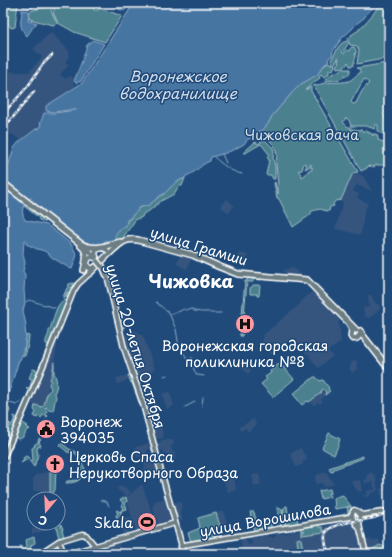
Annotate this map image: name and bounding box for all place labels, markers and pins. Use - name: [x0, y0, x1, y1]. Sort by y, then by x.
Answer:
- hospital icon: Воронежская городская поликлиника №8: [234, 313, 256, 335]
- place label: Воронежская городская поликлиника №8: [162, 335, 328, 372]
- place label: Воронеж 394035: [60, 411, 122, 448]
- public building icon: Воронеж 394035: [35, 418, 57, 440]
- place label: Церковь Спаса Нерукотворного Образа: [69, 446, 238, 483]
- church icon: Церковь Спаса Нерукотворного Образа: [44, 453, 66, 475]
- sports icon: Skala: [136, 511, 158, 533]
- place label: Skala: [94, 512, 133, 533]

